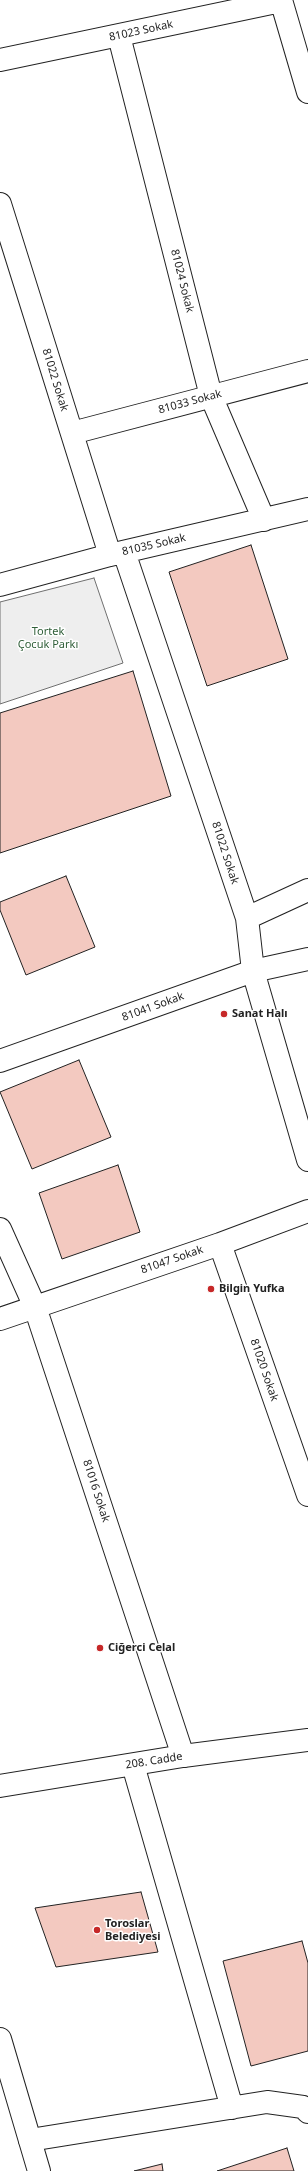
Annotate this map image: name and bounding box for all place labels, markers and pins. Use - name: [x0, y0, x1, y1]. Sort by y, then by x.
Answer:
- place label: Sanat Halı: [232, 1007, 288, 1021]
- marker: Sanat Halı: [219, 1009, 229, 1019]
- place label: Bilgin Yufka: [219, 1282, 285, 1296]
- marker: Bilgin Yufka: [206, 1284, 216, 1294]
- place label: Ciğerci Celal: [108, 1641, 175, 1655]
- marker: Ciğerci Celal: [95, 1643, 105, 1653]
- place label: Toroslar Belediyesi: [105, 1917, 161, 1943]
- marker: Toroslar Belediyesi: [92, 1925, 102, 1935]

